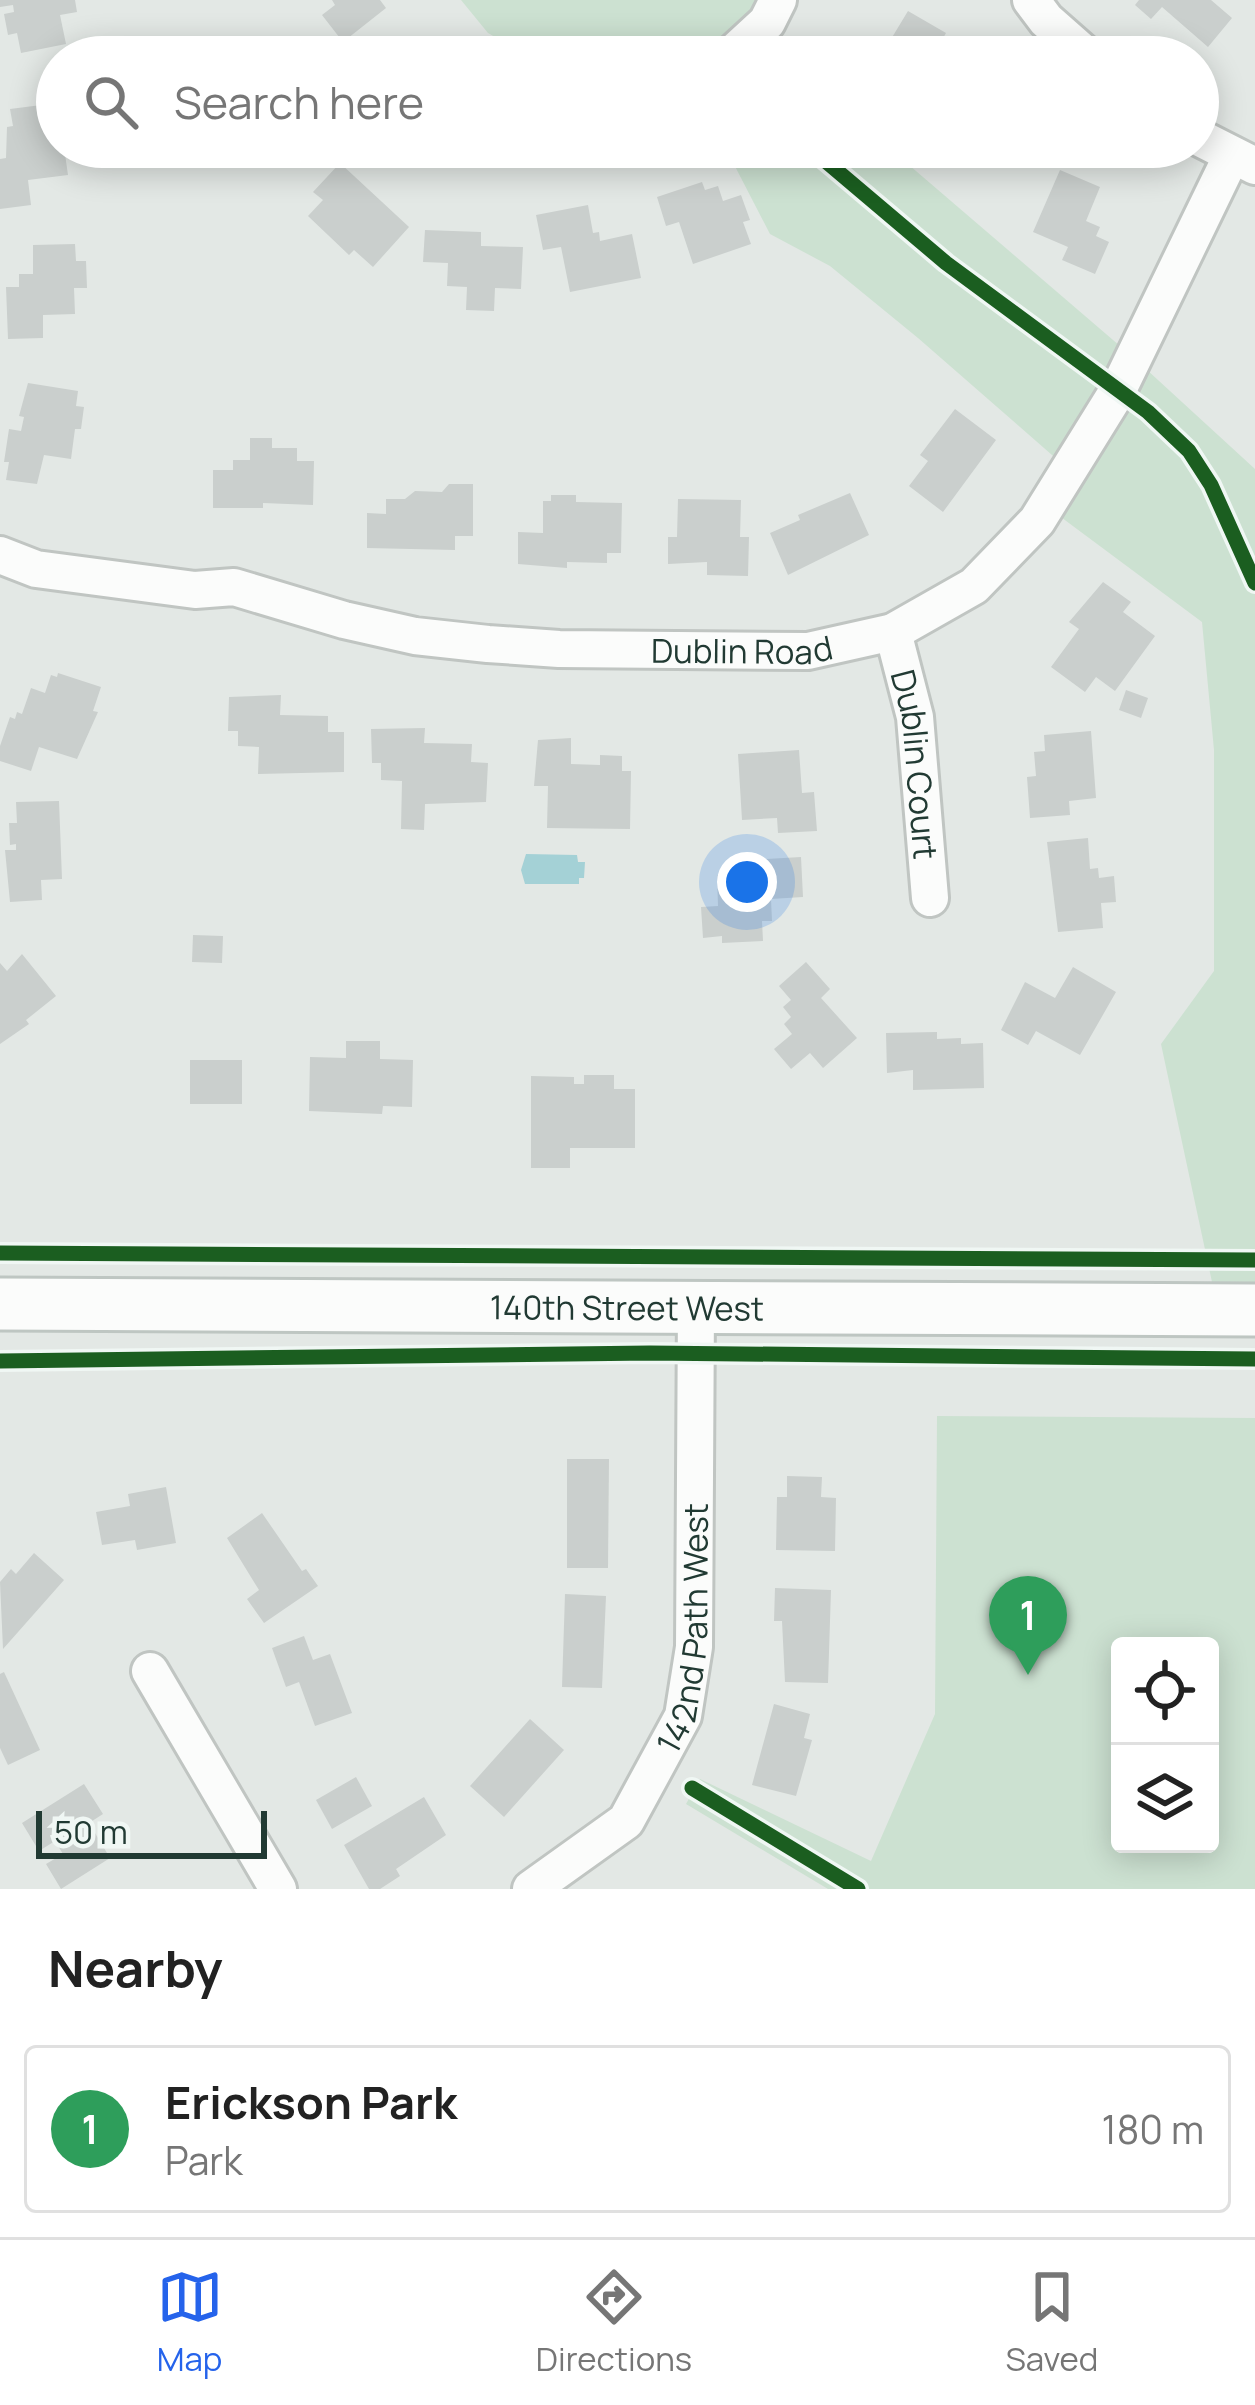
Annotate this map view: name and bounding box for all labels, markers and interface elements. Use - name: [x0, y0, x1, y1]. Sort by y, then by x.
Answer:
- search box: [36, 36, 1219, 168]
- icon: search: [78, 69, 144, 135]
- text: Search here: [174, 71, 424, 133]
- street label: Dublin Road: [651, 624, 837, 674]
- street label: Dublin Court: [881, 665, 949, 861]
- your location: [717, 852, 777, 912]
- street label: 140th Street West: [490, 1284, 764, 1330]
- street label: 142nd Path West: [645, 1503, 717, 1761]
- pin: 1: [989, 1576, 1067, 1675]
- map controls: [1111, 1637, 1219, 1853]
- button: locate: [1111, 1637, 1219, 1745]
- button: layers: [1111, 1745, 1219, 1853]
- scale bar: [36, 1805, 267, 1858]
- text: 50 m: [54, 1809, 128, 1854]
- text: Nearby: [48, 1933, 223, 2002]
- text: Erickson Park: [165, 2071, 457, 2133]
- text: 1: [81, 2102, 99, 2156]
- text: 180 m: [1101, 2102, 1204, 2156]
- text: Park: [165, 2133, 243, 2187]
- tab: Map: [157, 2264, 223, 2381]
- tab: Directions: [536, 2264, 692, 2381]
- tab: Saved: [1005, 2264, 1098, 2381]

